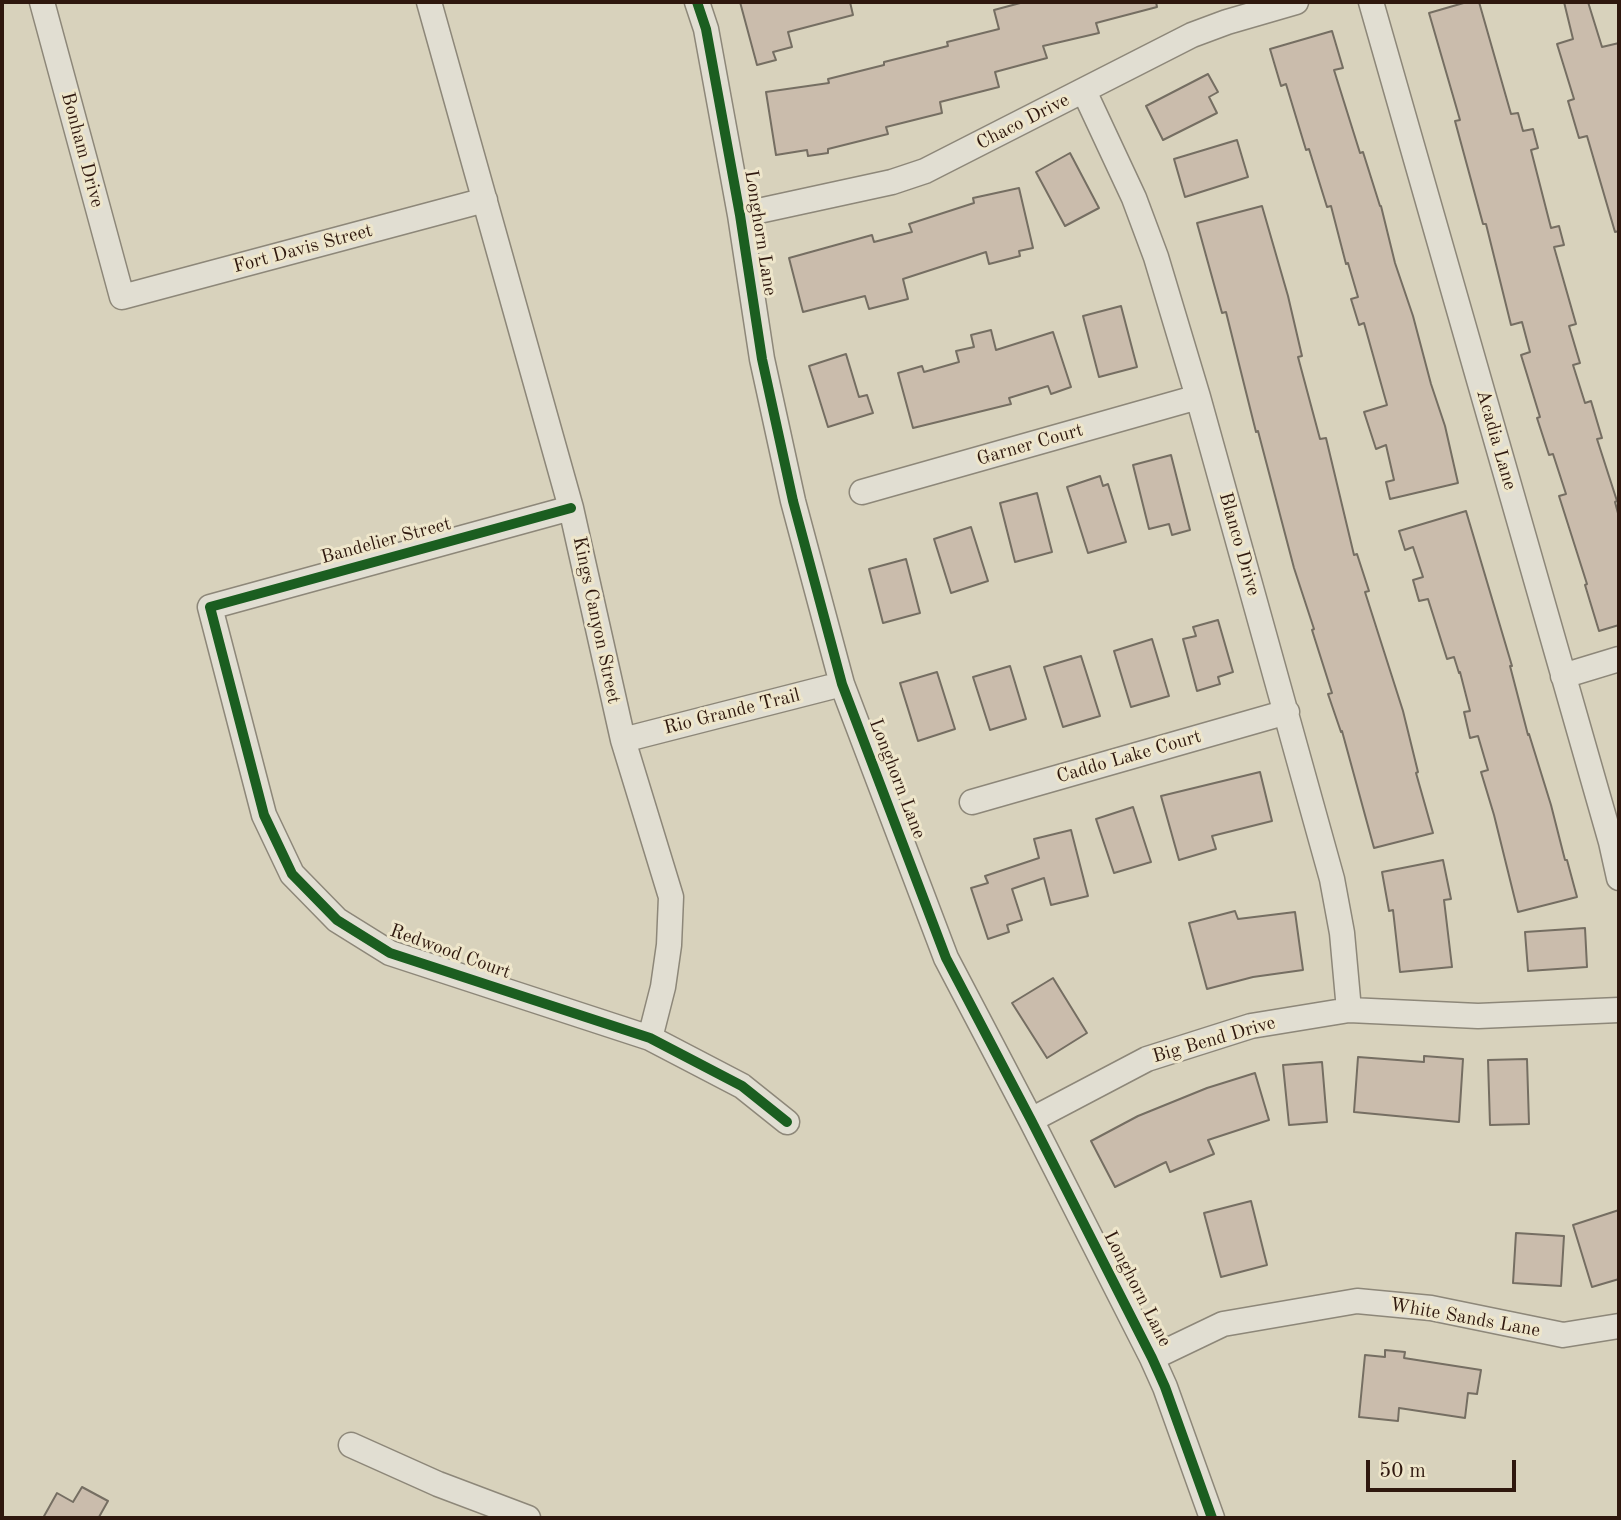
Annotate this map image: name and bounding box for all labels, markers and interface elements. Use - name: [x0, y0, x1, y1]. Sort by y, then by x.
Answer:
- street label: Chaco Drive: [973, 89, 1073, 155]
- street label: Bonham Drive: [56, 90, 108, 210]
- street label: Longhorn Lane: [739, 169, 781, 297]
- street label: Fort Davis Street: [231, 219, 375, 279]
- street label: Acadia Lane: [1471, 387, 1521, 493]
- street label: Garner Court: [974, 419, 1086, 471]
- street label: Blanco Drive: [1213, 490, 1265, 598]
- street label: Bandelier Street: [318, 513, 454, 569]
- street label: Kings Canyon Street: [567, 534, 625, 706]
- street label: Rio Grande Trail: [662, 684, 802, 740]
- street label: Longhorn Lane: [864, 716, 930, 842]
- street label: Caddo Lake Court: [1054, 725, 1204, 789]
- street label: Redwood Court: [386, 920, 514, 984]
- street label: Big Bend Drive: [1150, 1012, 1278, 1068]
- street label: Longhorn Lane: [1098, 1227, 1176, 1351]
- street label: White Sands Lane: [1388, 1294, 1542, 1342]
- scale bar: [1369, 1446, 1520, 1490]
- text: 50 m: [1379, 1461, 1426, 1482]

